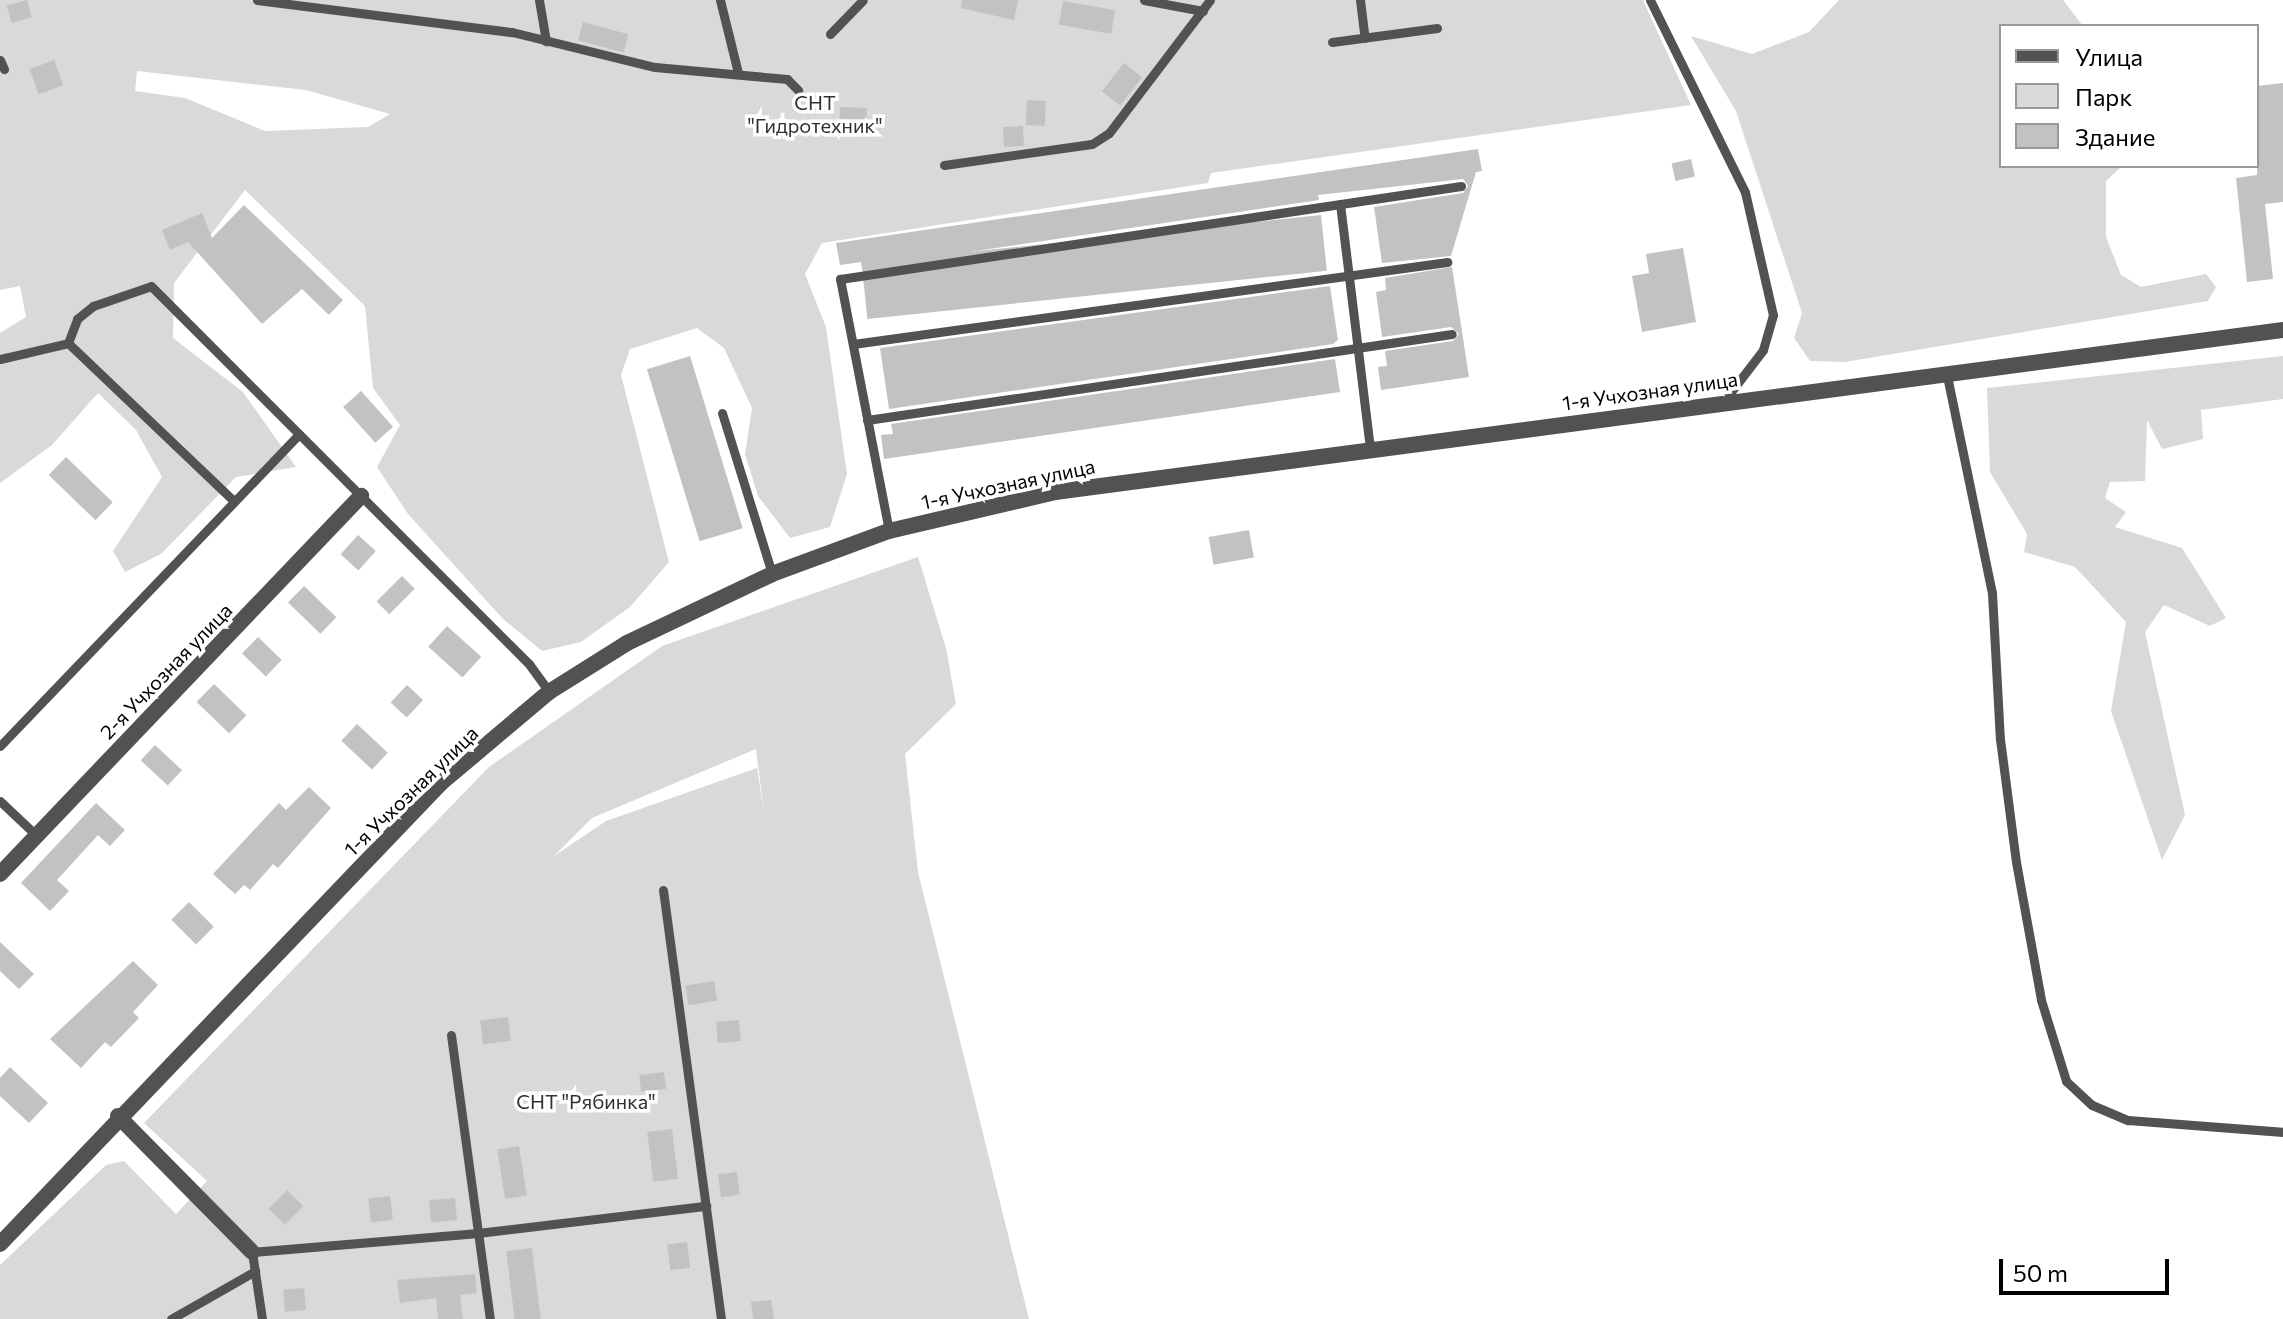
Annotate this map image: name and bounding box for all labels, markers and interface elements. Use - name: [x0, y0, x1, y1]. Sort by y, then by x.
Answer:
- legend: [1999, 24, 2259, 168]
- text: Улица: [2075, 42, 2143, 71]
- text: Парк: [2075, 82, 2132, 111]
- park label: СНТ "Гидротехник": [747, 91, 883, 138]
- text: Здание: [2075, 122, 2155, 151]
- street label: 1-я Учхозная улица: [1561, 367, 1739, 415]
- street label: 1-я Учхозная улица: [919, 454, 1097, 514]
- street label: 2-я Учхозная улица: [95, 598, 237, 744]
- street label: 1-я Учхозная улица: [339, 721, 483, 861]
- park label: СНТ "Рябинка": [516, 1089, 656, 1113]
- scale bar: [2003, 1243, 2173, 1293]
- text: 50 m: [2013, 1258, 2068, 1287]

